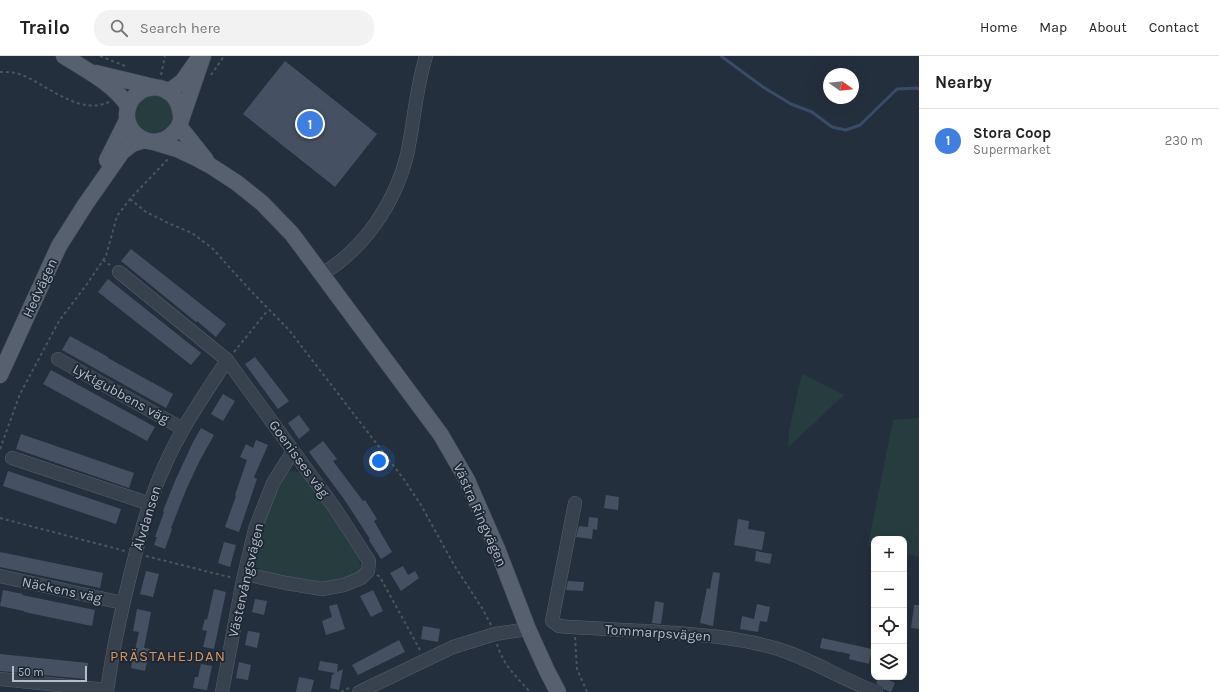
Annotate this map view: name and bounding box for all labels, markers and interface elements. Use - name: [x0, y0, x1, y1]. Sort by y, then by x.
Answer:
- search box: [94, 10, 374, 46]
- text: Trailo: [20, 17, 70, 39]
- icon: search: [108, 17, 130, 39]
- text: Search here: [140, 19, 221, 37]
- text: Home: [980, 19, 1017, 36]
- text: Map: [1039, 19, 1067, 36]
- text: About: [1089, 19, 1127, 36]
- text: Contact: [1149, 19, 1199, 36]
- north arrow: [823, 68, 859, 104]
- text: Nearby: [935, 72, 992, 92]
- pin: 1: [297, 109, 323, 139]
- text: Stora Coop: [973, 124, 1051, 142]
- text: 1: [946, 133, 950, 148]
- text: 230 m: [1165, 133, 1203, 148]
- text: Supermarket: [973, 142, 1051, 157]
- street label: Hedvägen: [19, 256, 61, 320]
- street label: Lyktgubbens väg: [70, 360, 172, 428]
- street label: Goenisses väg: [265, 417, 333, 501]
- your location: [369, 451, 389, 471]
- street label: Västra Ringvägen: [450, 461, 510, 569]
- street label: Älvdansen: [129, 484, 165, 552]
- street label: Västervångsvägen: [225, 521, 267, 639]
- map controls: [871, 536, 907, 680]
- button: +: [871, 536, 907, 572]
- button: −: [871, 572, 907, 608]
- street label: Näckens väg: [20, 573, 104, 607]
- button: locate: [871, 608, 907, 644]
- street label: Tommarpsvägen: [604, 621, 712, 645]
- button: layers: [871, 644, 907, 680]
- district label: PRÄSTAHEJDAN: [110, 647, 226, 665]
- scale bar: [12, 664, 87, 683]
- text: 50 m: [18, 666, 44, 679]

